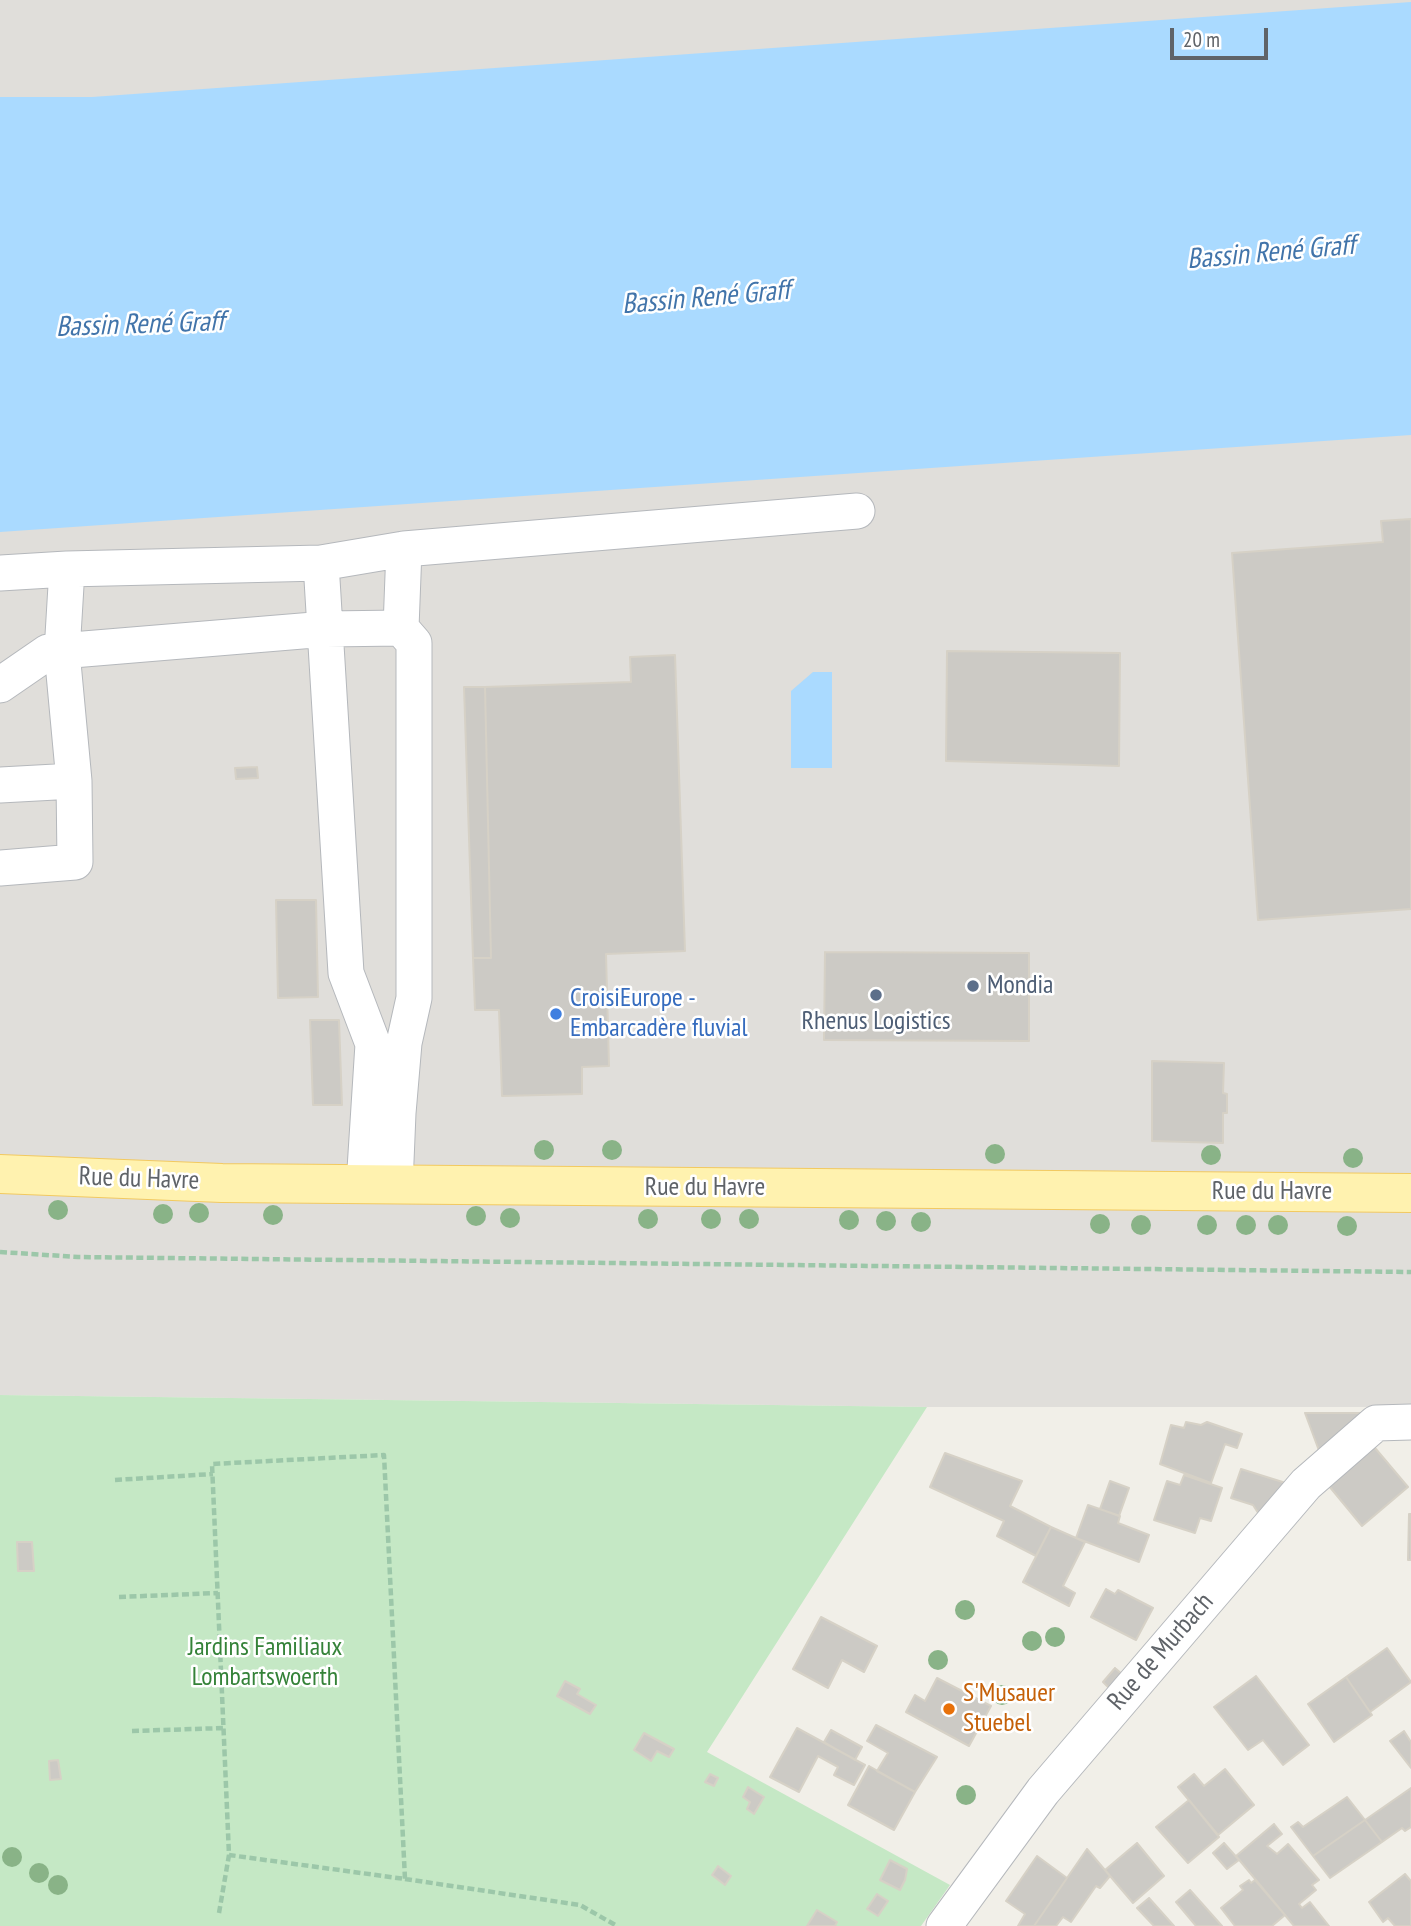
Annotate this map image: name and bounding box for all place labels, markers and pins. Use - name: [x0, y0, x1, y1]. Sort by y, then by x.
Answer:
- place label: Mondia: [987, 970, 1054, 1002]
- marker: Mondia: [965, 978, 981, 994]
- place label: CroisiEurope - Embarcadère fluvial: [570, 983, 748, 1044]
- marker: Rhenus Logistics: [868, 987, 884, 1003]
- marker: CroisiEurope - Embarcadère fluvial: [548, 1006, 564, 1022]
- place label: Rhenus Logistics: [801, 1006, 951, 1038]
- place label: S'Musauer Stuebel: [963, 1678, 1055, 1740]
- marker: S'Musauer Stuebel: [941, 1701, 957, 1717]

